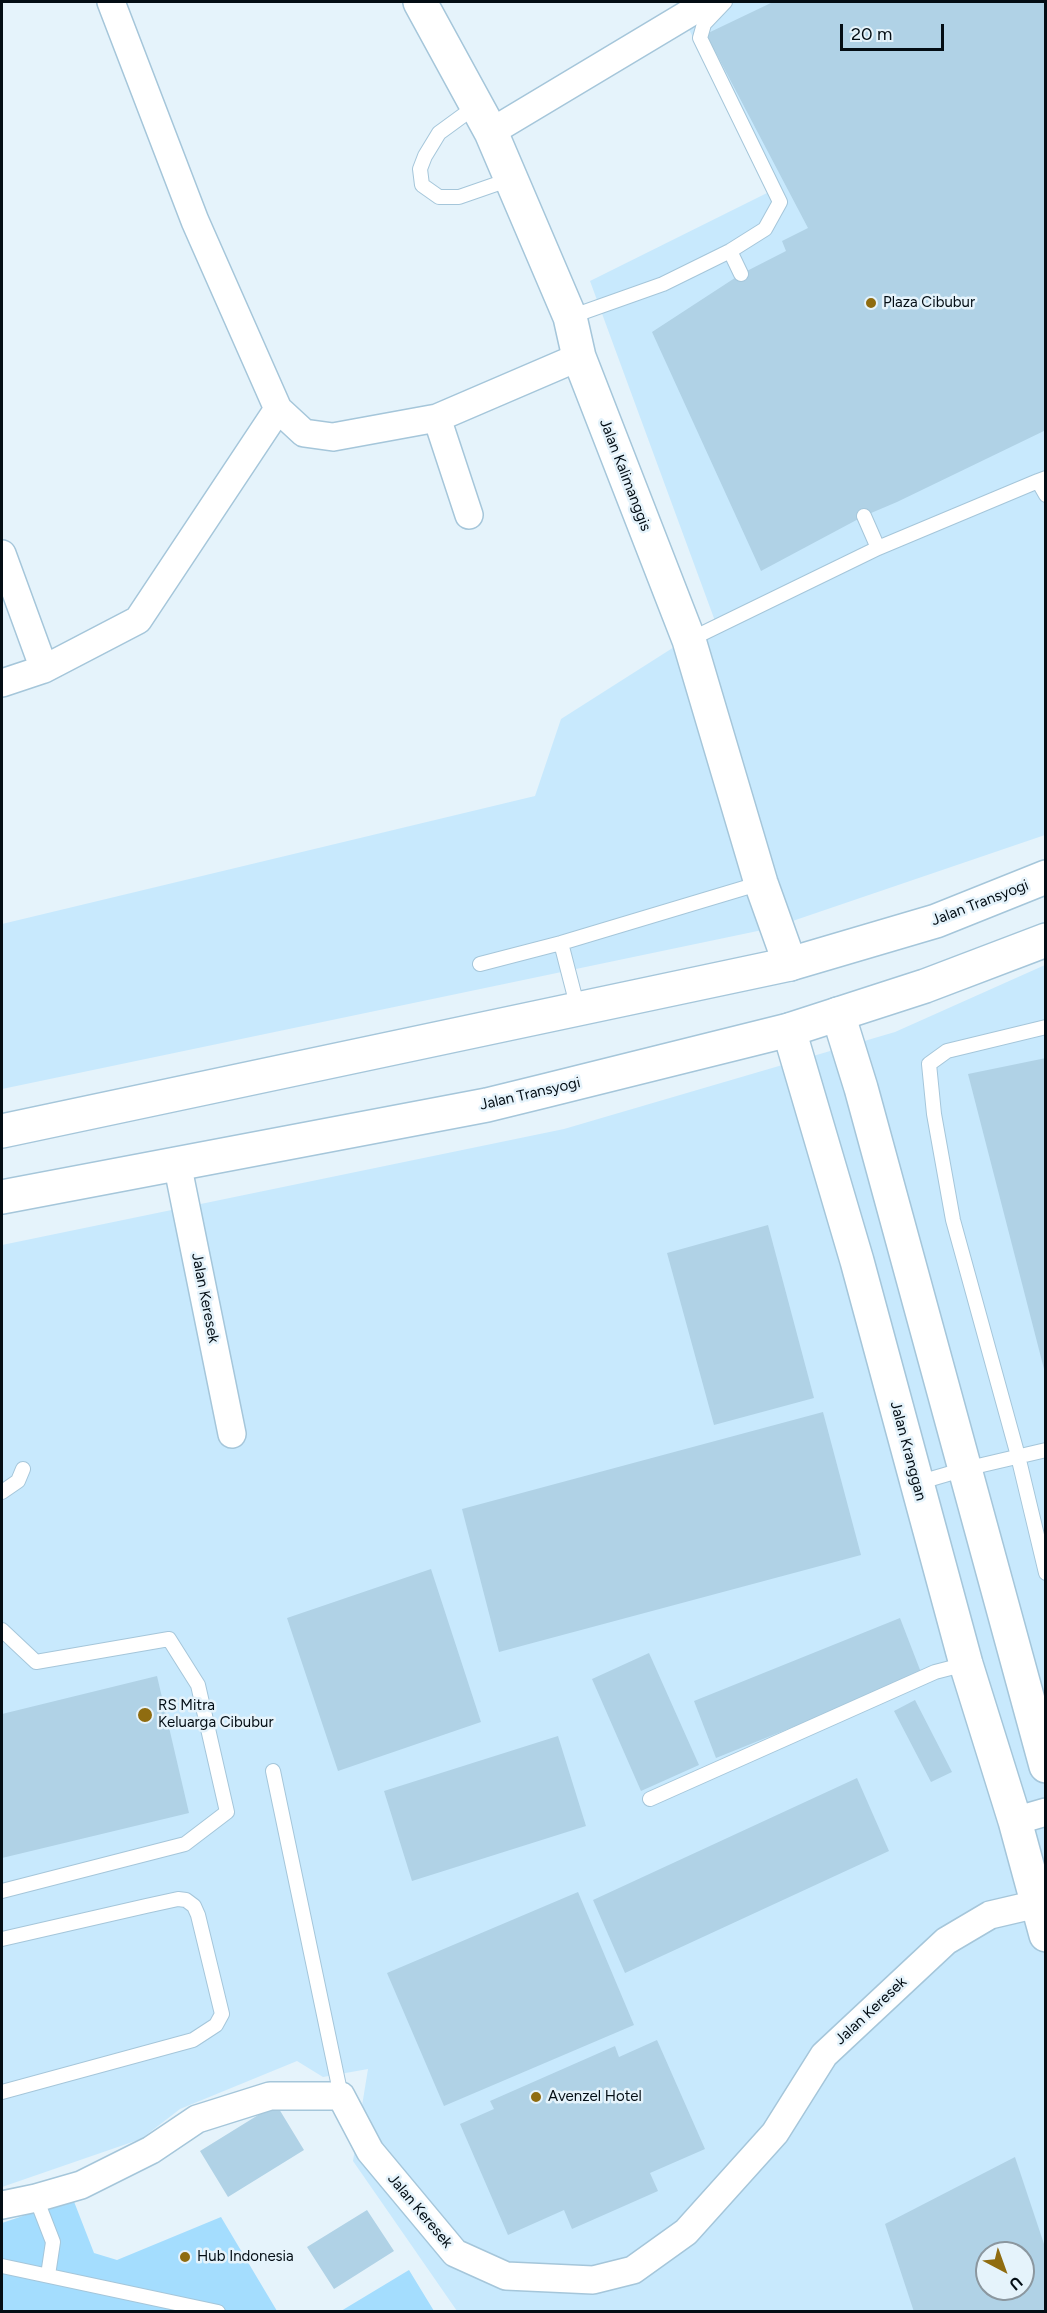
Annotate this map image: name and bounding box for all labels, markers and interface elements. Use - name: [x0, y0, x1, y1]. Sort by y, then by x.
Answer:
- scale bar: [843, 12, 946, 50]
- text: 20 m: [851, 23, 892, 45]
- place label: Plaza Cibubur: [883, 294, 975, 312]
- marker: Plaza Cibubur: [864, 296, 878, 310]
- street label: Jalan Kalimanggis: [595, 416, 655, 534]
- street label: Jalan Transyogi: [929, 876, 1031, 930]
- street label: Jalan Transyogi: [478, 1074, 582, 1114]
- street label: Jalan Keresek: [187, 1251, 223, 1345]
- street label: Jalan Kranggan: [886, 1399, 930, 1503]
- place label: RS Mitra Keluarga Cibubur: [158, 1697, 273, 1732]
- marker: RS Mitra Keluarga Cibubur: [136, 1706, 154, 1724]
- street label: Jalan Keresek: [831, 1973, 911, 2049]
- place label: Avenzel Hotel: [548, 2088, 642, 2106]
- marker: Avenzel Hotel: [529, 2090, 543, 2104]
- street label: Jalan Keresek: [384, 2170, 456, 2252]
- north arrow: [975, 2241, 1035, 2301]
- place label: Hub Indonesia: [197, 2248, 294, 2266]
- marker: Hub Indonesia: [178, 2250, 192, 2264]
- text: U: [1005, 2273, 1026, 2294]

